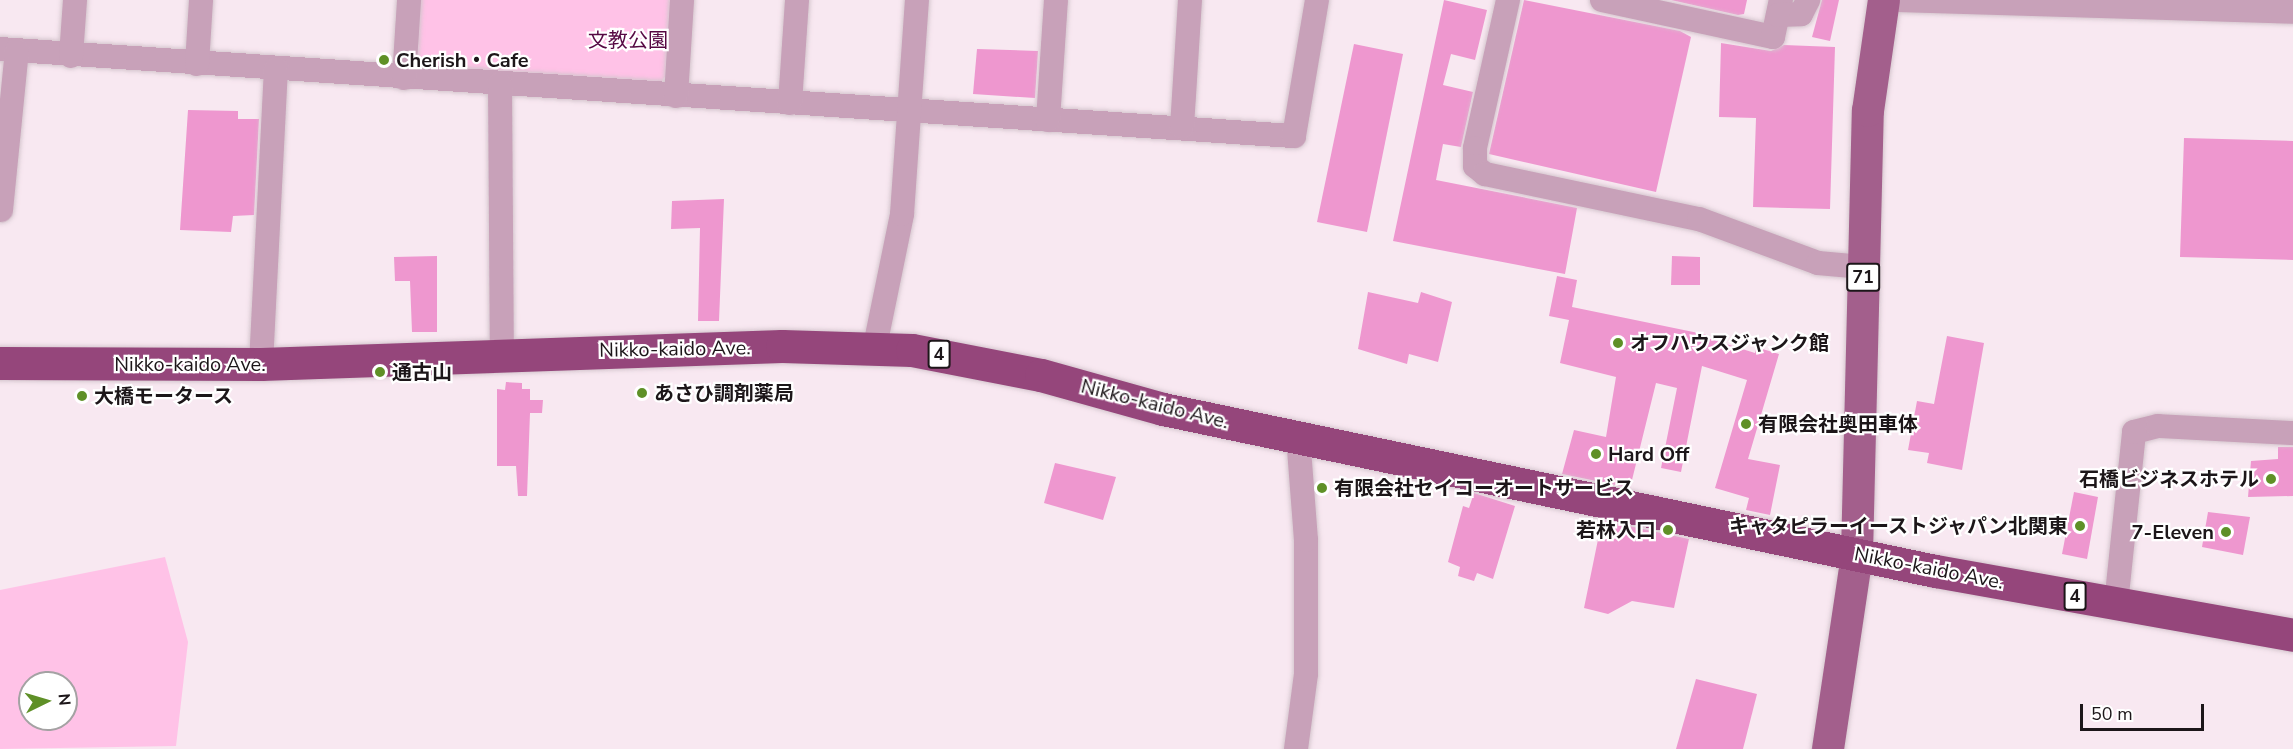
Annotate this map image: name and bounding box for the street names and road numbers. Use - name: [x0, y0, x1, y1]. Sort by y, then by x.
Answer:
- road number: 71: [1845, 262, 1881, 292]
- street label: Nikko-kaido Ave.: [599, 336, 751, 362]
- road number: 4: [927, 339, 951, 369]
- street label: Nikko-kaido Ave.: [114, 352, 266, 376]
- street label: Nikko-kaido Ave.: [1079, 374, 1231, 434]
- street label: Nikko-kaido Ave.: [1852, 542, 2006, 594]
- road number: 4: [2063, 581, 2087, 611]

